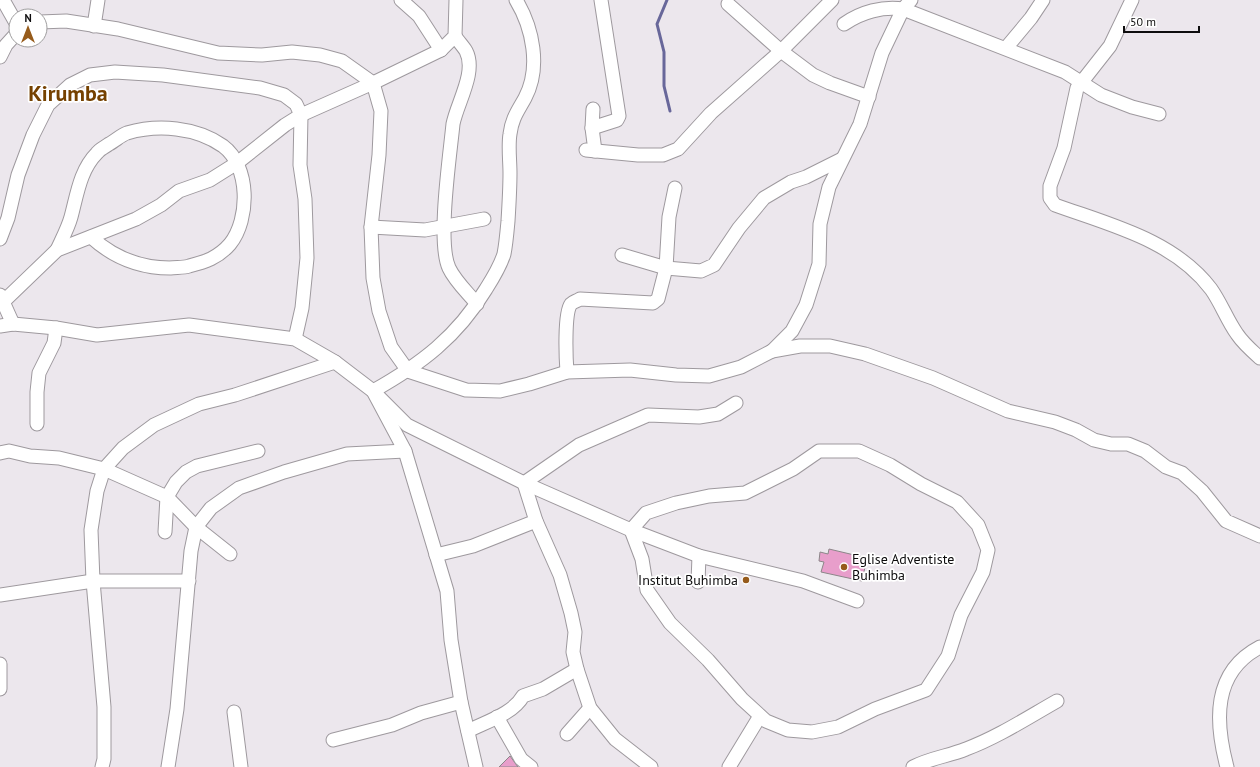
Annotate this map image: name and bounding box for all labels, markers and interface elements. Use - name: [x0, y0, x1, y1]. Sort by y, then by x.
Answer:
- north arrow: [8, 8, 48, 48]
- scale bar: [1124, 8, 1199, 34]
- text: N: [24, 11, 32, 25]
- text: 50 m: [1130, 14, 1156, 29]
- district label: Kirumba: [28, 79, 108, 107]
- place label: Eglise Adventiste Buhimba: [852, 550, 954, 584]
- marker: Eglise Adventiste Buhimba: [839, 562, 849, 572]
- place label: Institut Buhimba: [638, 571, 738, 589]
- marker: Institut Buhimba: [741, 575, 751, 585]

